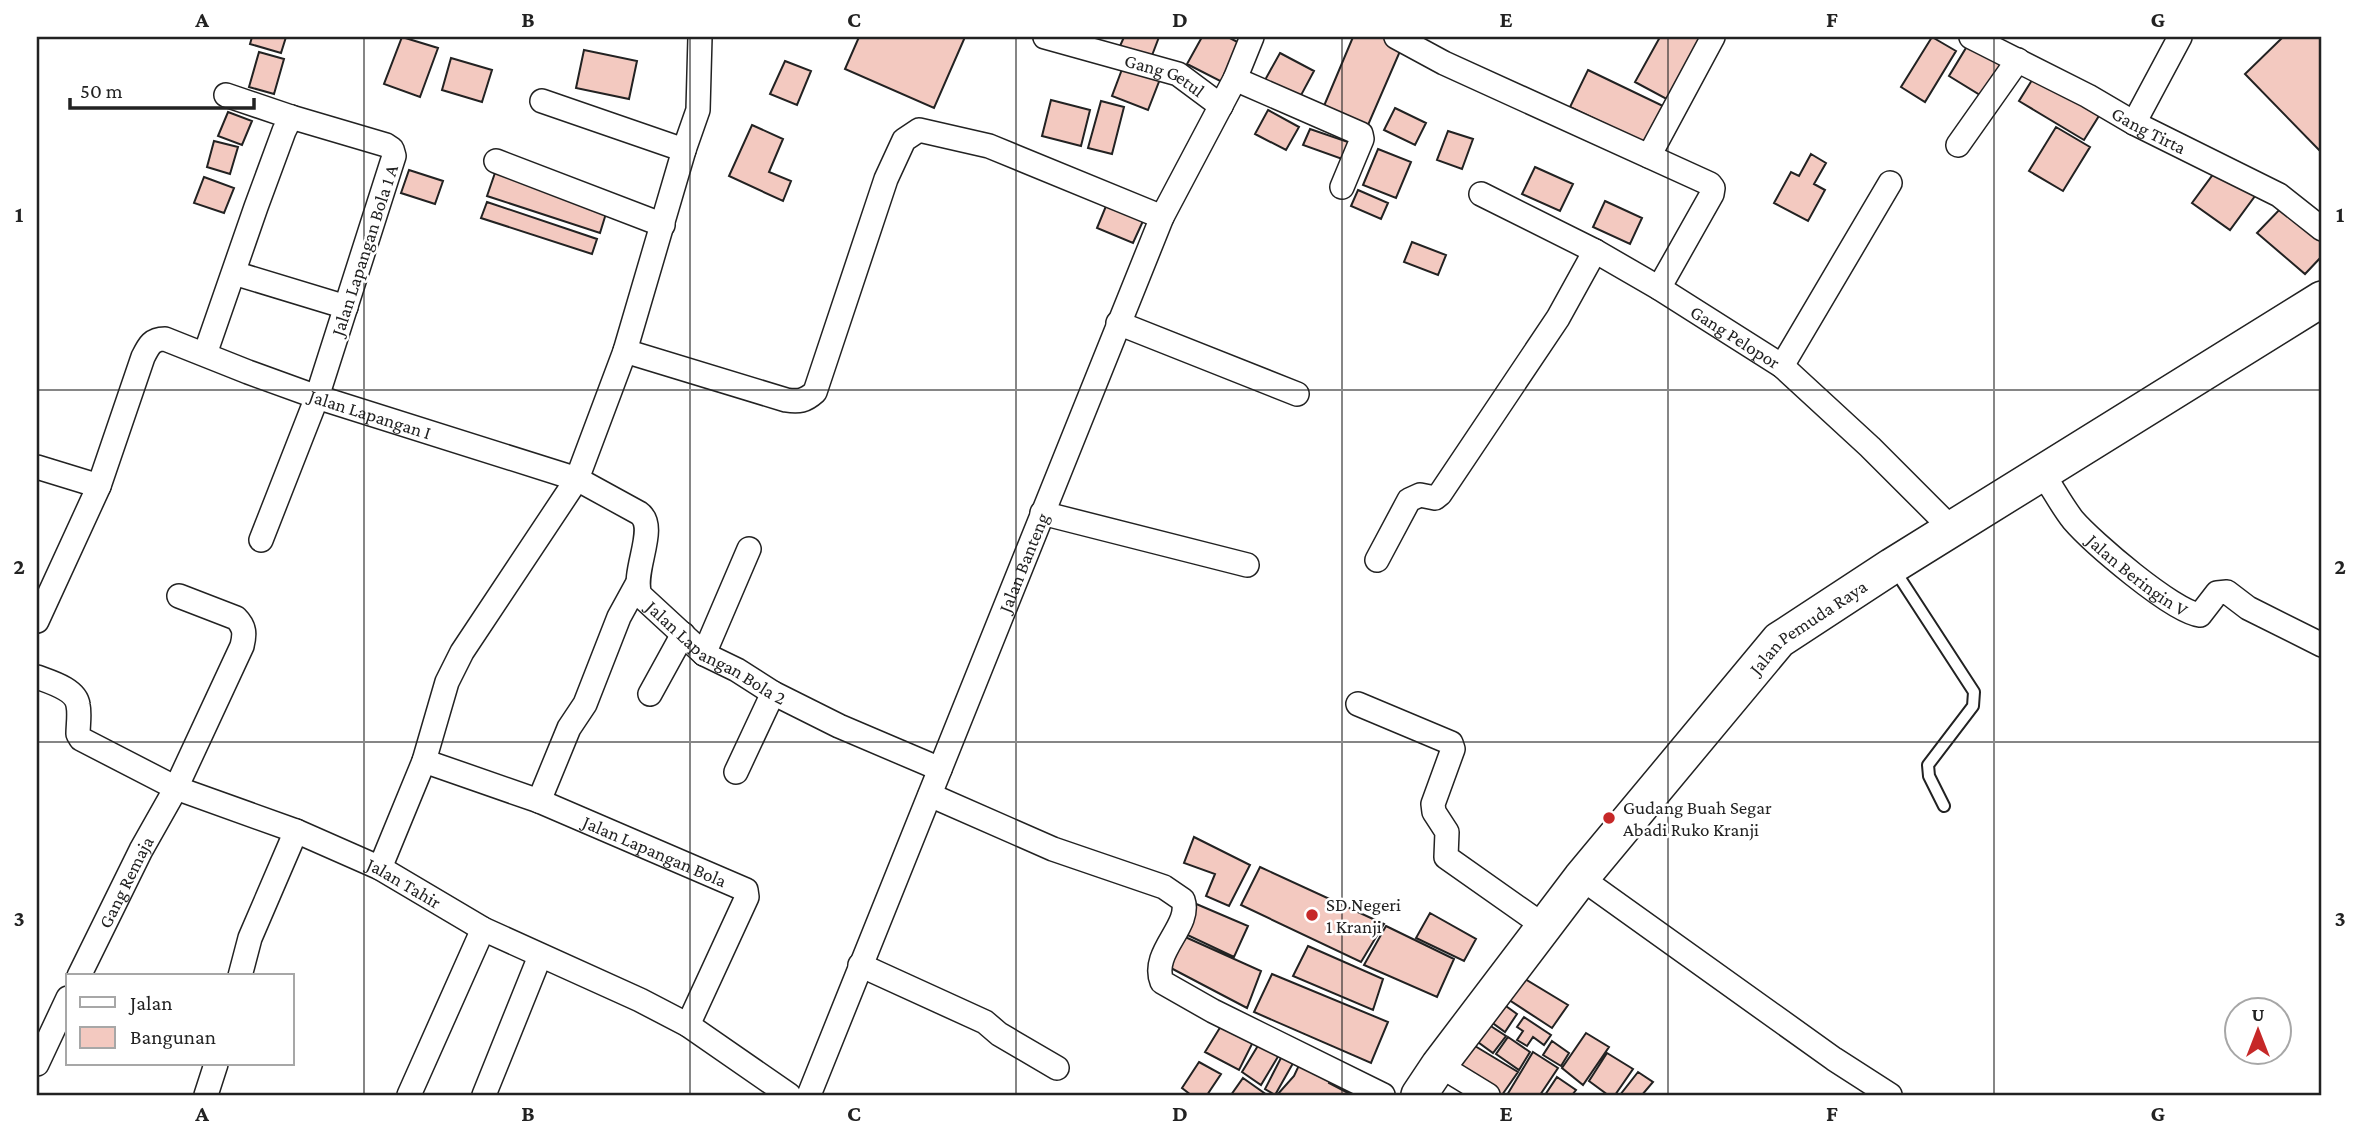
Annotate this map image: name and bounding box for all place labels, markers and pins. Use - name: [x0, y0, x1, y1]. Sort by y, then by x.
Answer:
- place label: Gudang Buah Segar Abadi Ruko Kranji: [1623, 797, 1772, 841]
- marker: Gudang Buah Segar Abadi Ruko Kranji: [1601, 810, 1617, 826]
- place label: SD Negeri 1 Kranji: [1326, 894, 1401, 938]
- marker: SD Negeri 1 Kranji: [1304, 907, 1320, 923]

